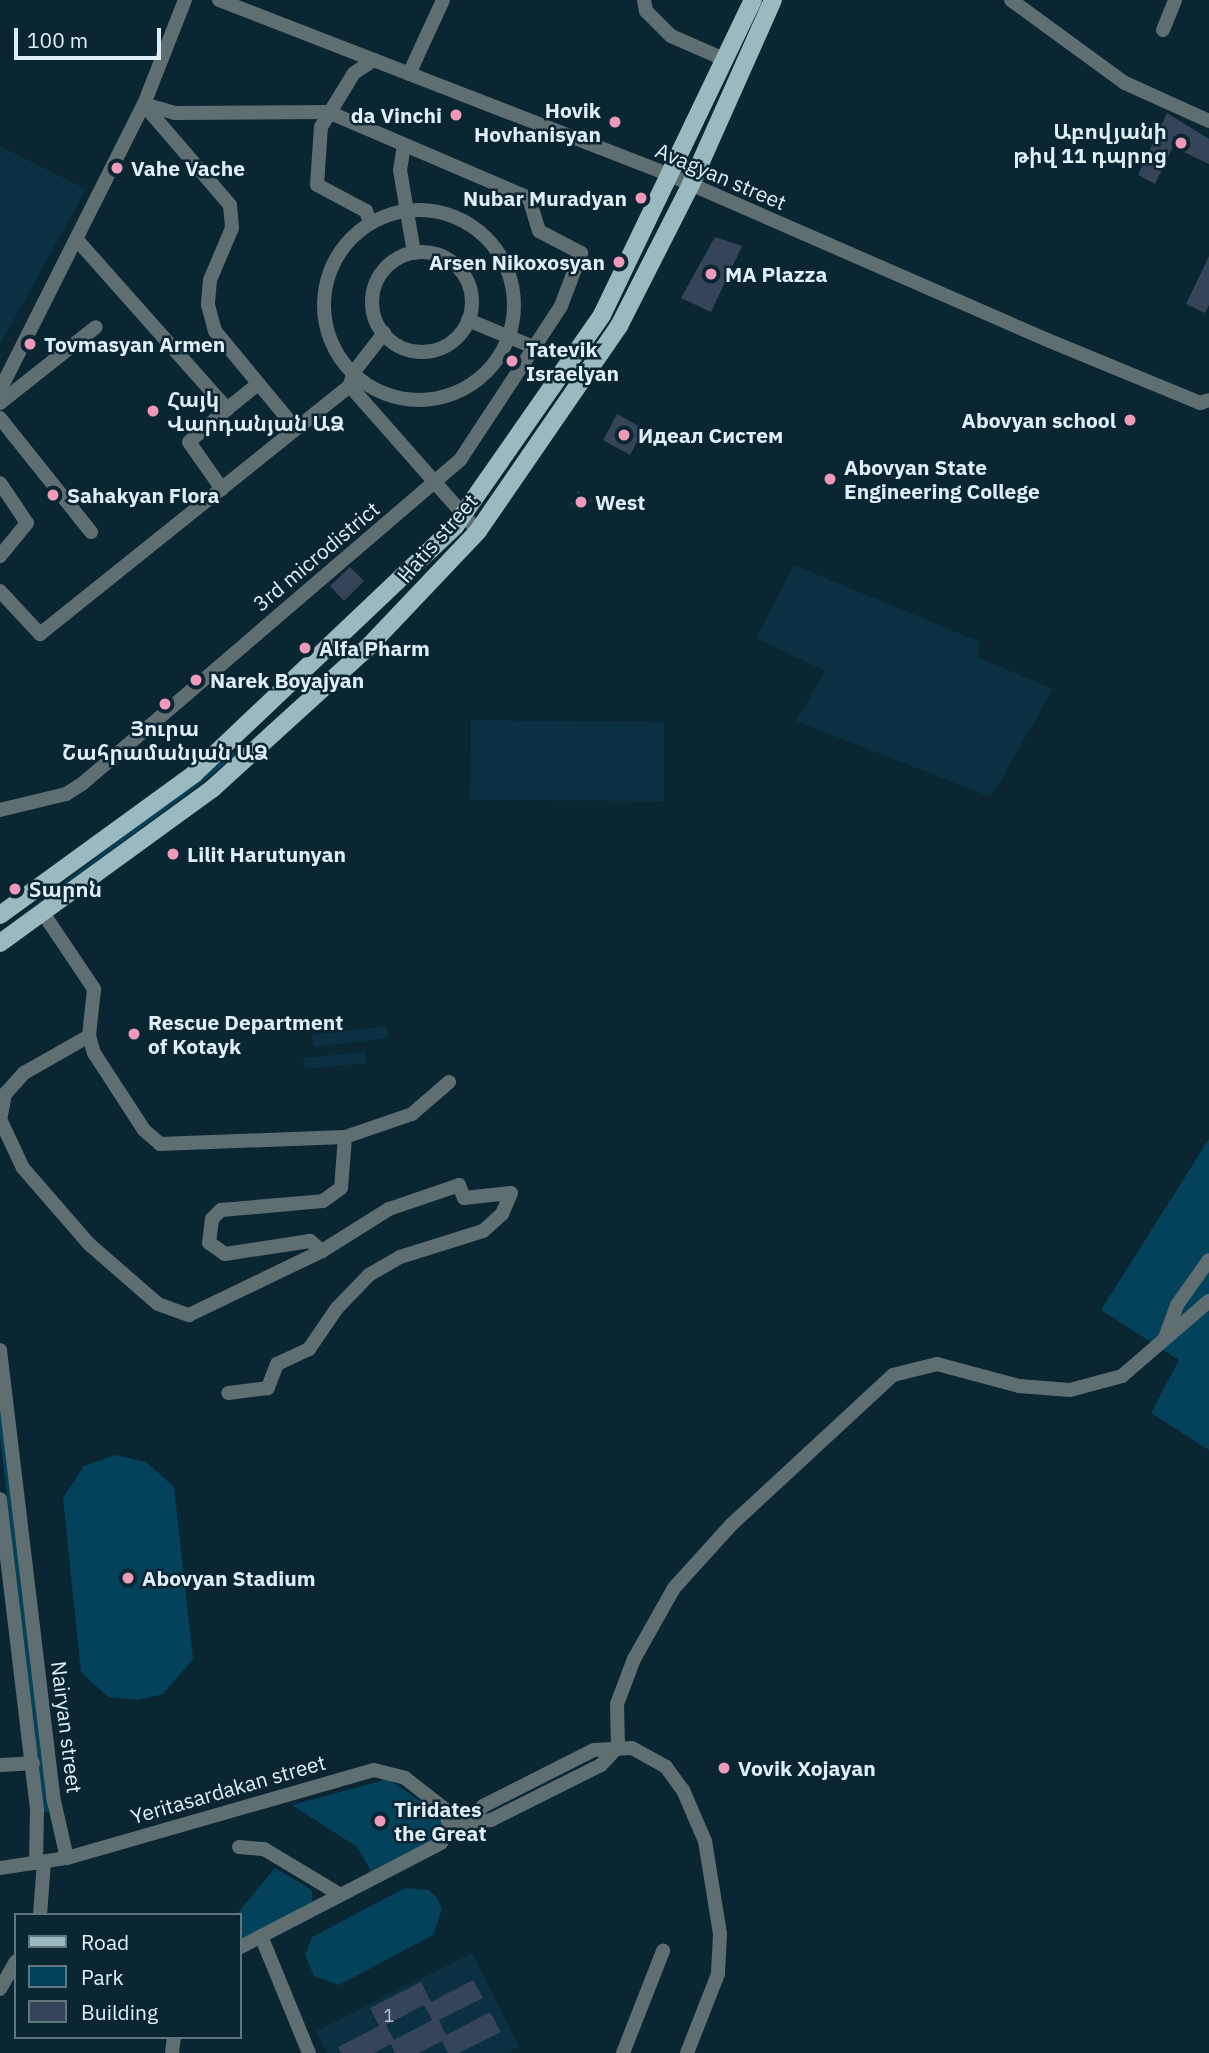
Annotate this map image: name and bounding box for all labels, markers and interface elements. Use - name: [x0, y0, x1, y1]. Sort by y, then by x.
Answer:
- scale bar: [18, 14, 164, 58]
- text: 100 m: [27, 26, 88, 54]
- place label: Hovik Hovhanisyan: [474, 97, 601, 147]
- place label: da Vinchi: [351, 102, 442, 128]
- marker: da Vinchi: [448, 107, 464, 123]
- marker: Hovik Hovhanisyan: [607, 114, 623, 130]
- place label: Աբովյանի թիվ 11 դպրոց: [1013, 118, 1167, 168]
- marker: Աբովյանի թիվ 11 դպրոց: [1173, 135, 1189, 151]
- street label: Avagyan street: [652, 137, 790, 215]
- place label: Vahe Vache: [131, 155, 245, 181]
- marker: Vahe Vache: [109, 160, 125, 176]
- place label: Nubar Muradyan: [463, 185, 627, 211]
- marker: Nubar Muradyan: [633, 190, 649, 206]
- place label: Arsen Nikoxosyan: [429, 249, 605, 275]
- marker: Arsen Nikoxosyan: [611, 254, 627, 270]
- place label: MA Plazza: [725, 261, 827, 287]
- marker: MA Plazza: [703, 266, 719, 282]
- place label: Tovmasyan Armen: [44, 331, 225, 357]
- marker: Tovmasyan Armen: [22, 336, 38, 352]
- place label: Tatevik Israelyan: [526, 336, 619, 386]
- marker: Tatevik Israelyan: [504, 353, 520, 369]
- place label: Հայկ Վարդանյան ԱՁ: [167, 386, 344, 436]
- marker: Հայկ Վարդանյան ԱՁ: [145, 403, 161, 419]
- place label: Abovyan school: [962, 407, 1116, 433]
- marker: Abovyan school: [1122, 412, 1138, 428]
- place label: Идеал Систем: [638, 422, 783, 448]
- marker: Идеал Систем: [616, 427, 632, 443]
- place label: Abovyan State Engineering College: [844, 454, 1040, 504]
- marker: Abovyan State Engineering College: [822, 471, 838, 487]
- place label: Sahakyan Flora: [67, 482, 220, 508]
- marker: Sahakyan Flora: [45, 487, 61, 503]
- street label: Hatis street: [392, 488, 482, 588]
- place label: West: [595, 489, 645, 515]
- marker: West: [573, 494, 589, 510]
- street label: 3rd microdistrict: [248, 496, 384, 616]
- place label: Alfa Pharm: [319, 635, 430, 661]
- marker: Alfa Pharm: [297, 640, 313, 656]
- place label: Narek Boyajyan: [210, 667, 364, 693]
- marker: Narek Boyajyan: [188, 672, 204, 688]
- marker: Յուրա Շահրամանյան ԱՁ: [157, 696, 173, 712]
- place label: Յուրա Շահրամանյան ԱՁ: [62, 715, 268, 765]
- place label: Lilit Harutunyan: [187, 841, 346, 867]
- marker: Lilit Harutunyan: [165, 846, 181, 862]
- place label: Տարոն: [29, 876, 102, 902]
- marker: Տարոն: [7, 881, 23, 897]
- place label: Rescue Department of Kotayk: [148, 1009, 343, 1059]
- marker: Rescue Department of Kotayk: [126, 1026, 142, 1042]
- place label: Abovyan Stadium: [142, 1565, 316, 1591]
- marker: Abovyan Stadium: [120, 1570, 136, 1586]
- street label: Nairyan street: [46, 1659, 88, 1795]
- street label: Yeritasardakan street: [128, 1749, 328, 1829]
- place label: Vovik Xojayan: [738, 1755, 876, 1781]
- marker: Vovik Xojayan: [716, 1760, 732, 1776]
- place label: Tiridates the Great: [394, 1796, 486, 1846]
- marker: Tiridates the Great: [372, 1813, 388, 1829]
- legend: [14, 1913, 242, 2039]
- text: Road: [81, 1928, 129, 1956]
- text: Park: [81, 1963, 124, 1991]
- text: Building: [81, 1998, 158, 2026]
- house number: 1: [384, 2005, 394, 2027]

